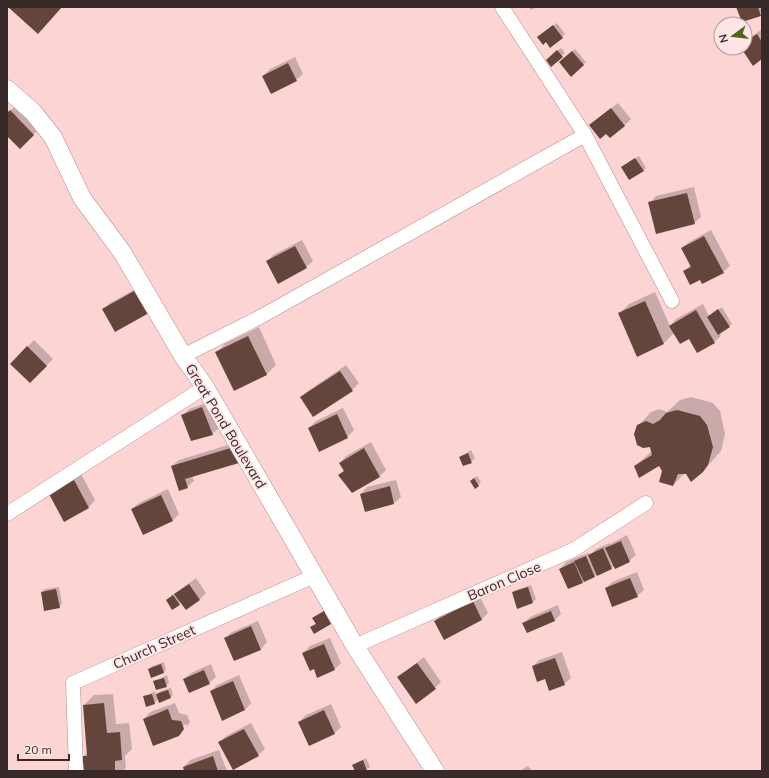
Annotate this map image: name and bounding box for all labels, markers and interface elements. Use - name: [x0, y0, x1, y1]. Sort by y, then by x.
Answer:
- north arrow: [713, 16, 753, 56]
- text: N: [716, 33, 731, 44]
- street label: Great Pond Boulevard: [182, 360, 270, 492]
- street label: Baron Close: [464, 557, 544, 605]
- street label: Church Street: [110, 621, 198, 673]
- scale bar: [18, 736, 69, 762]
- text: 20 m: [24, 742, 52, 757]

